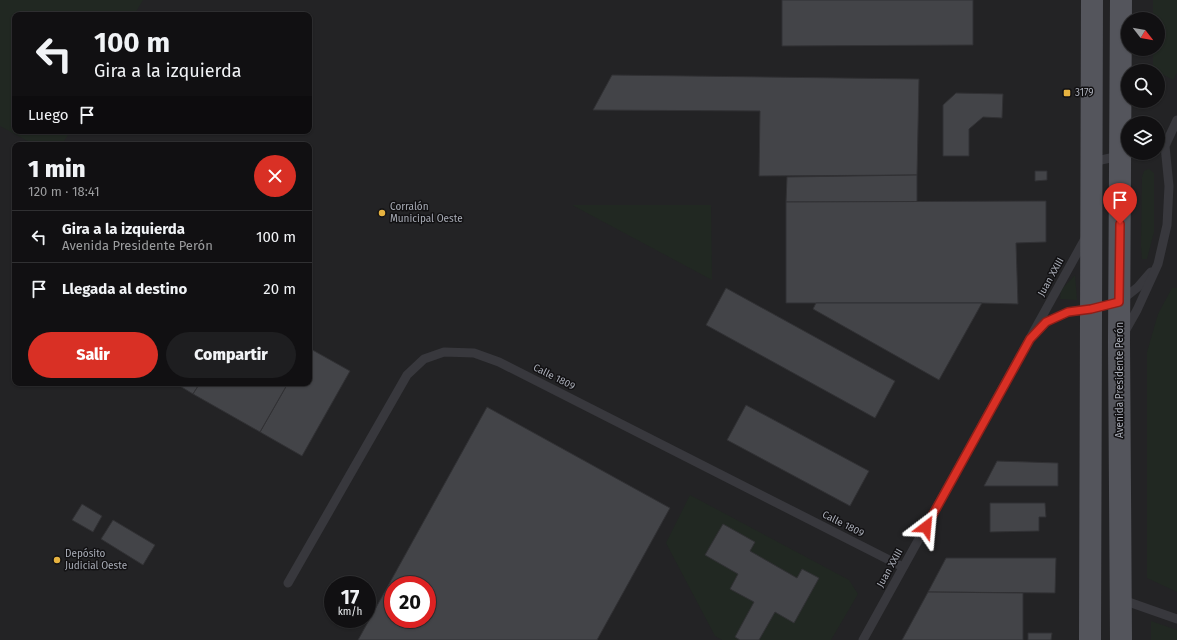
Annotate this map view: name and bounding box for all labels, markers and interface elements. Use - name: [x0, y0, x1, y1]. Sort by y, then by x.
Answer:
- north arrow: [1121, 12, 1165, 56]
- map controls: [1121, 12, 1165, 160]
- text: 100 m: [94, 26, 170, 59]
- icon: left: [28, 28, 80, 80]
- text: Gira a la izquierda: [94, 60, 242, 82]
- button: search: [1121, 64, 1165, 108]
- place label: 3179: [1075, 87, 1094, 99]
- marker: 3179: [1062, 88, 1072, 98]
- icon: arrive: [76, 104, 98, 126]
- text: Luego: [28, 106, 68, 124]
- button: layers: [1121, 116, 1165, 160]
- text: 1 min: [28, 155, 86, 183]
- button: close: [254, 155, 296, 197]
- pin: [1103, 183, 1137, 224]
- text: 120 m · 18:41: [28, 184, 100, 199]
- icon: arrive: [1109, 189, 1131, 211]
- place label: Corralón Municipal Oeste: [390, 201, 463, 225]
- marker: Corralón Municipal Oeste: [377, 208, 387, 218]
- text: Gira a la izquierda: [62, 220, 185, 238]
- icon: left: [28, 226, 50, 248]
- text: 100 m: [256, 228, 296, 246]
- text: Avenida Presidente Perón: [62, 238, 213, 253]
- street label: Juan XXIII: [1035, 256, 1067, 298]
- icon: arrive: [28, 278, 50, 300]
- text: Llegada al destino: [62, 280, 187, 298]
- text: 20 m: [263, 280, 296, 298]
- street label: Avenida Presidente Perón: [1114, 322, 1126, 438]
- button: Salir: [28, 332, 158, 378]
- button: Compartir: [166, 332, 296, 378]
- street label: Calle 1809: [531, 361, 577, 393]
- position arrow: [905, 506, 947, 548]
- street label: Calle 1809: [820, 508, 866, 540]
- street label: Juan XXIII: [874, 547, 906, 589]
- place label: Depósito Judicial Oeste: [65, 548, 127, 572]
- marker: Depósito Judicial Oeste: [52, 555, 62, 565]
- speed limit sign: 20: [384, 576, 436, 628]
- text: 17: [341, 585, 359, 609]
- text: km/h: [338, 606, 362, 618]

